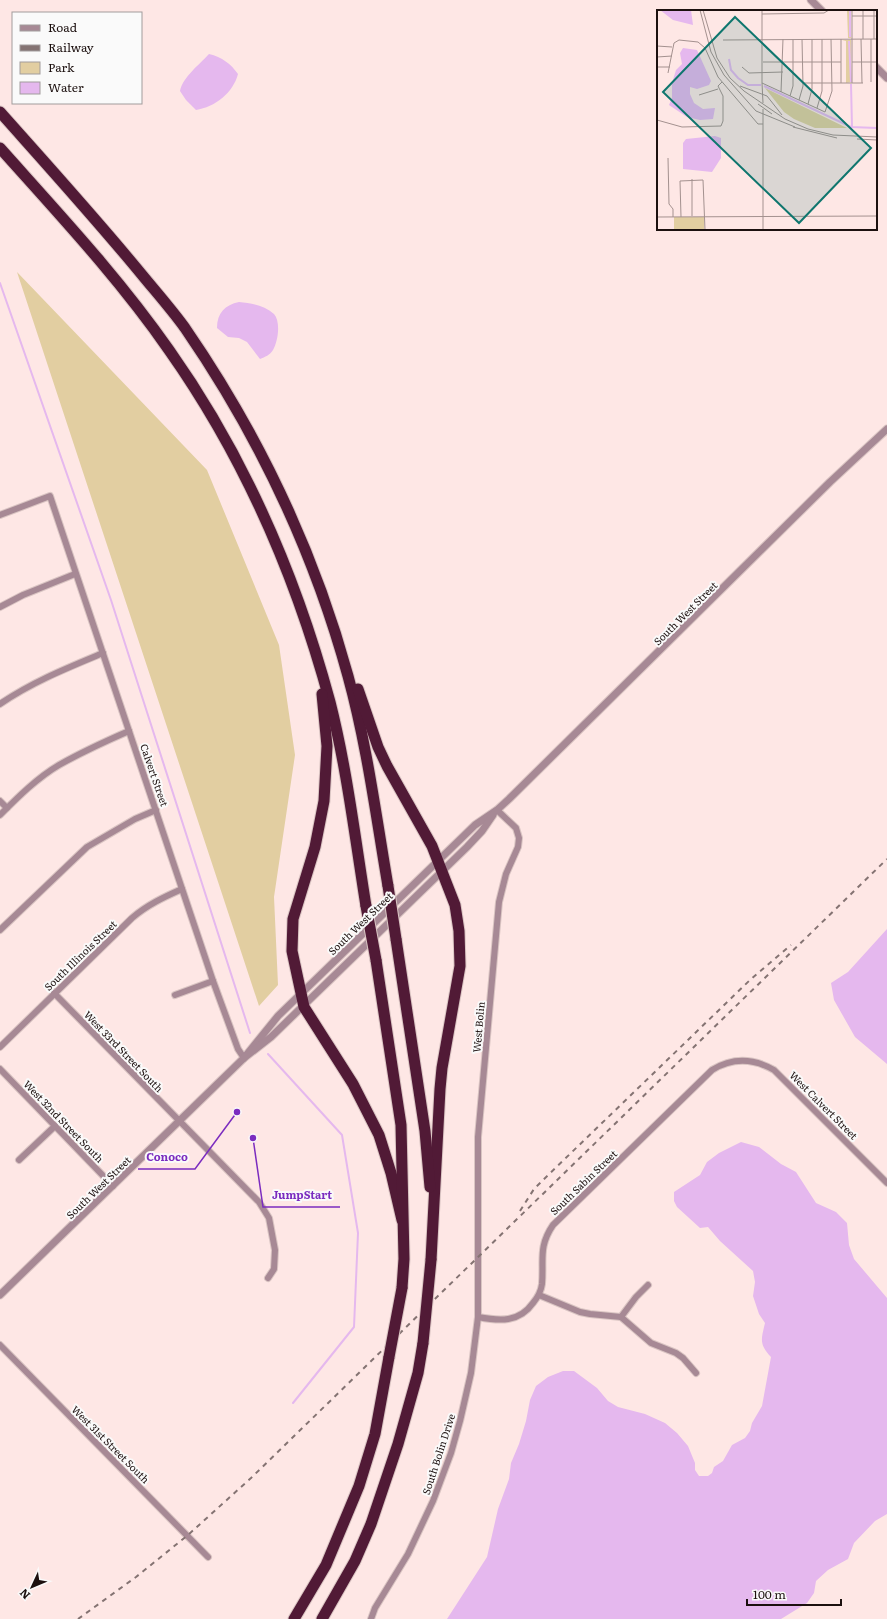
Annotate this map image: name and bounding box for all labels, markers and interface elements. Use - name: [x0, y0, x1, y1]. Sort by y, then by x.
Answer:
- inset map: [657, 10, 877, 230]
- legend: [12, 12, 142, 104]
- text: Road: [48, 18, 78, 36]
- text: Railway: [48, 38, 94, 56]
- text: Park: [48, 58, 75, 76]
- text: Water: [48, 78, 84, 96]
- street label: South West Street: [650, 578, 720, 648]
- street label: Calvert Street: [137, 742, 173, 808]
- street label: South West Street: [324, 888, 396, 958]
- street label: South Illinois Street: [40, 916, 120, 994]
- street label: West Bolin: [468, 1001, 488, 1053]
- street label: West 33rd Street South: [81, 1007, 167, 1095]
- street label: West Calvert Street: [787, 1068, 861, 1142]
- street label: West 32nd Street South: [21, 1076, 108, 1166]
- callout: Conoco: [138, 1146, 195, 1169]
- street label: South Sabin Street: [546, 1146, 620, 1218]
- text: Conoco: [146, 1148, 188, 1164]
- street label: South West Street: [62, 1152, 134, 1222]
- callout: JumpStart: [263, 1184, 340, 1207]
- text: JumpStart: [272, 1186, 332, 1202]
- street label: West 31st Street South: [69, 1402, 154, 1487]
- street label: South Bolin Drive: [418, 1412, 458, 1496]
- north arrow: [12, 1567, 52, 1607]
- scale bar: [747, 1581, 841, 1607]
- text: 100 m: [753, 1585, 786, 1603]
- text: N: [15, 1586, 33, 1604]

